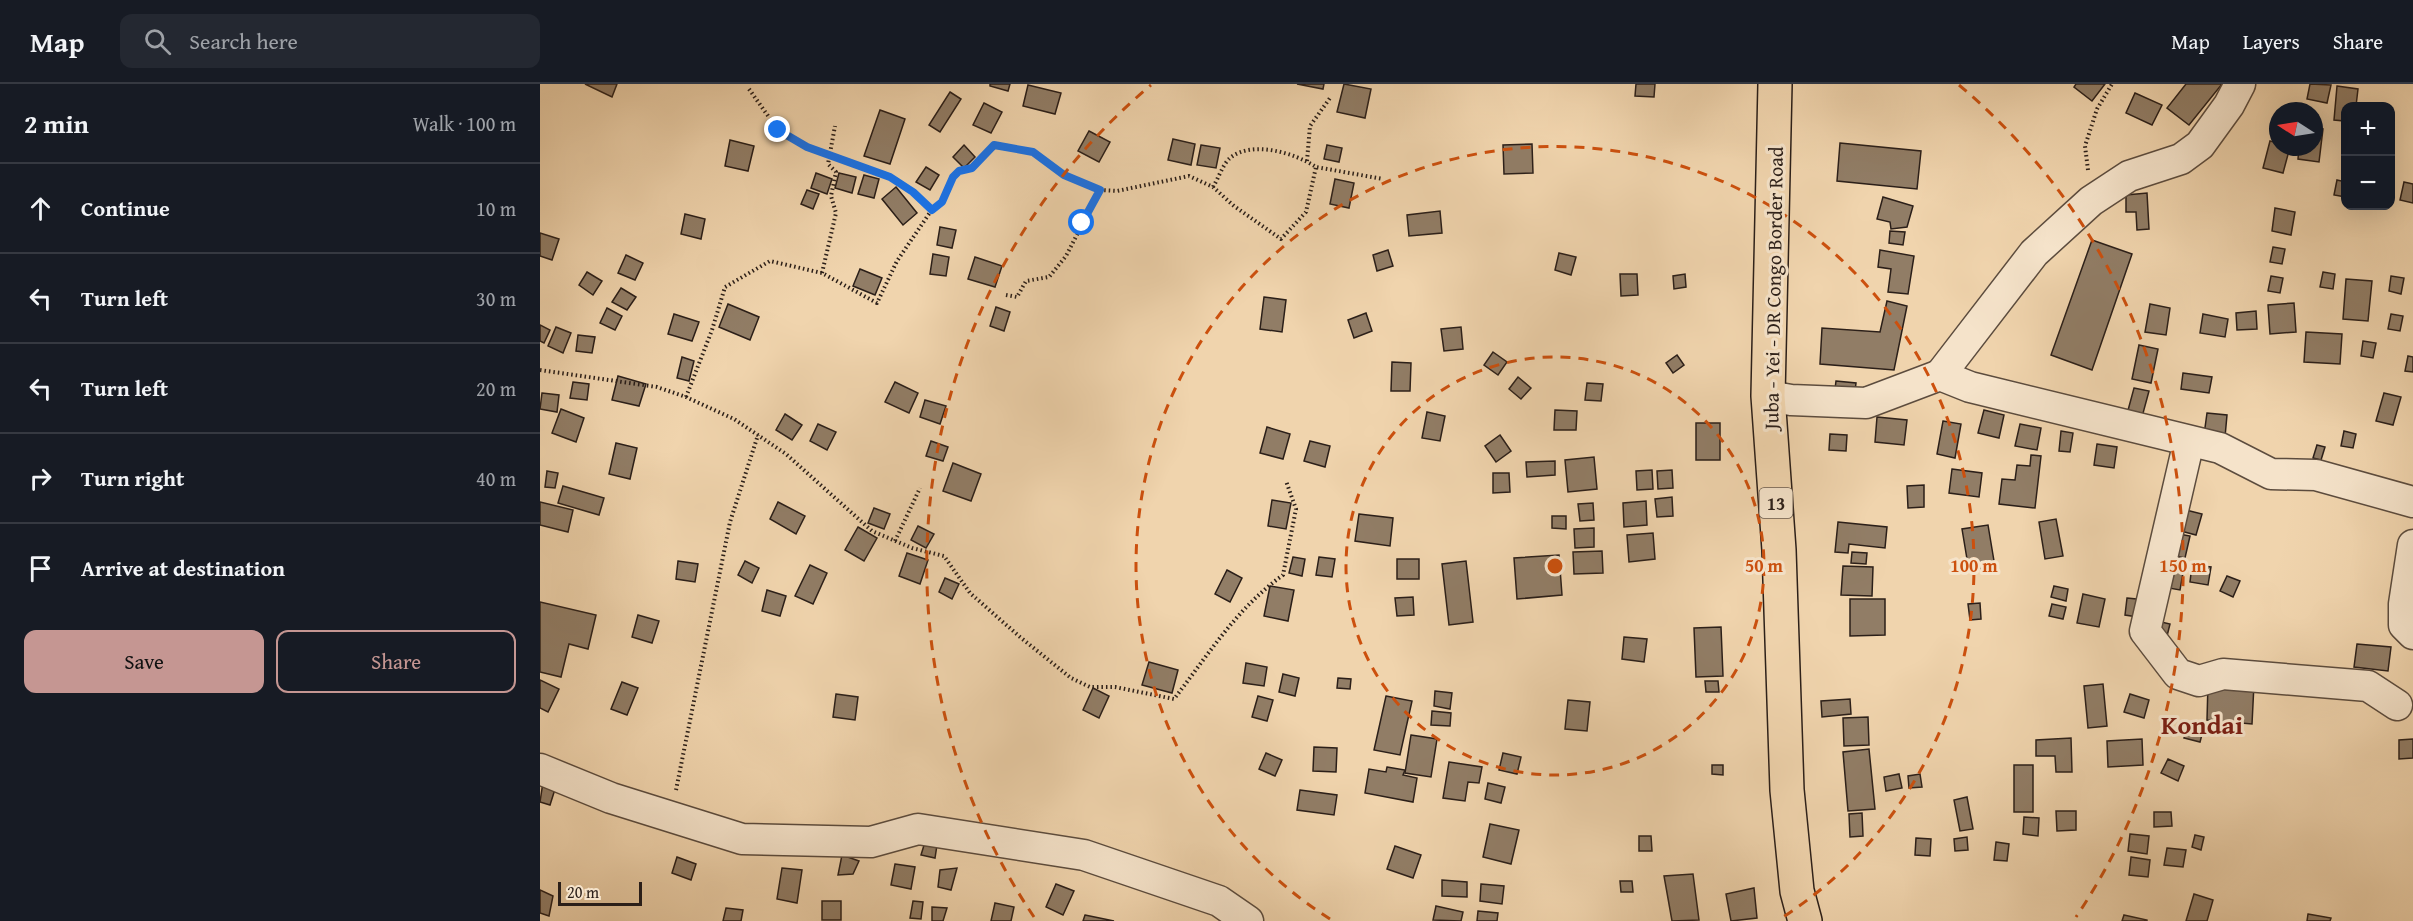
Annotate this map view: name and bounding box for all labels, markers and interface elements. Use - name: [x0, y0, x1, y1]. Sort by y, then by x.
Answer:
- search box: [120, 14, 540, 68]
- text: Map: [30, 21, 84, 62]
- icon: search: [141, 25, 174, 58]
- text: Search here: [189, 25, 298, 57]
- text: Map: [2171, 26, 2210, 57]
- text: Layers: [2243, 26, 2300, 57]
- text: Share: [2333, 26, 2383, 57]
- north arrow: [2269, 102, 2323, 156]
- map controls: [2341, 102, 2395, 210]
- button: +: [2341, 102, 2395, 156]
- text: 2 min: [24, 104, 89, 143]
- text: Walk · 100 m: [413, 109, 516, 138]
- route end: [764, 116, 790, 142]
- street label: Juba - Yei - DR Congo Border Road: [1756, 146, 1790, 433]
- button: −: [2341, 156, 2395, 210]
- icon: ahead: [24, 192, 57, 225]
- text: Continue: [81, 192, 170, 224]
- text: 10 m: [476, 194, 516, 223]
- route start: [1068, 209, 1094, 235]
- icon: left: [24, 282, 57, 315]
- text: Turn left: [81, 282, 168, 314]
- text: 30 m: [476, 284, 516, 313]
- icon: left: [24, 372, 57, 405]
- text: Turn left: [81, 372, 168, 404]
- text: 20 m: [476, 374, 516, 403]
- icon: right: [24, 462, 57, 495]
- text: Turn right: [81, 462, 184, 494]
- text: 40 m: [476, 464, 516, 493]
- road number: 13: [1760, 488, 1792, 518]
- icon: arrive: [24, 552, 57, 585]
- text: Arrive at destination: [81, 552, 285, 584]
- text: 50 m: [1745, 552, 1784, 579]
- text: 100 m: [1950, 552, 1998, 579]
- text: 150 m: [2159, 552, 2207, 579]
- centre of rings: [1545, 556, 1565, 576]
- button: Save: [24, 630, 264, 693]
- button: Share: [276, 630, 516, 693]
- district label: Kondai: [2161, 705, 2243, 744]
- scale bar: [558, 879, 642, 906]
- text: 20 m: [567, 880, 599, 904]

